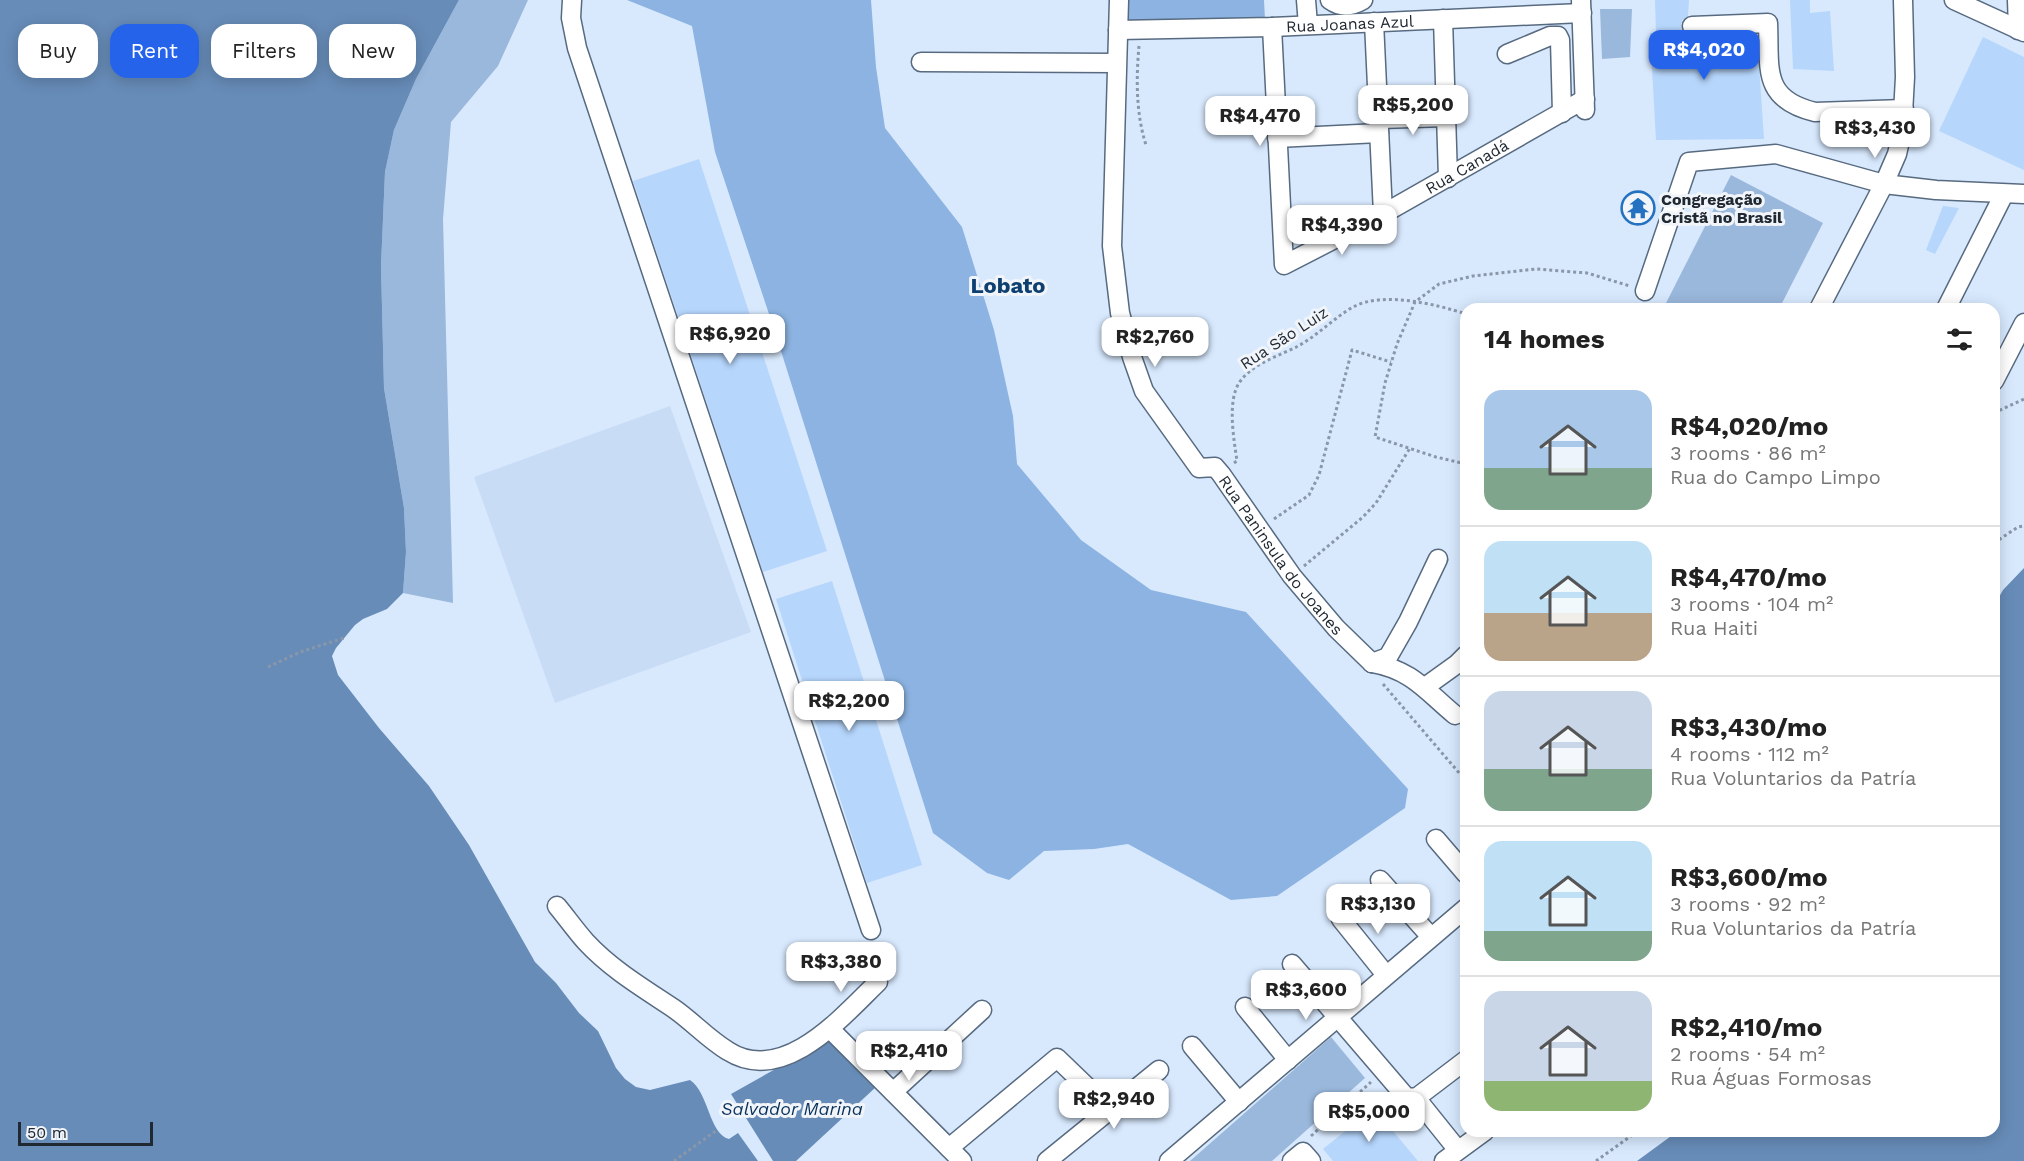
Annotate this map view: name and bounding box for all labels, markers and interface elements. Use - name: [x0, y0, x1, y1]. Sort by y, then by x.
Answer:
- street label: Rua Joanas Azul: [1286, 11, 1414, 36]
- chip: Buy: [18, 24, 98, 78]
- chip: Rent: [110, 24, 199, 78]
- chip: Filters: [211, 24, 317, 78]
- chip: New: [329, 24, 416, 78]
- pin: R$4,020: [1649, 30, 1759, 81]
- text: R$4,020: [1663, 37, 1745, 61]
- pin: R$5,200: [1358, 85, 1468, 136]
- text: R$5,200: [1372, 92, 1454, 116]
- pin: R$4,470: [1205, 96, 1315, 147]
- text: R$4,470: [1219, 103, 1301, 127]
- pin: R$3,430: [1820, 108, 1930, 159]
- text: R$3,430: [1834, 115, 1916, 139]
- street label: Rua Canadá: [1422, 135, 1512, 198]
- temple icon: Congregação Cristã no Brasil: [1620, 190, 1656, 226]
- place label: Congregação Cristã no Brasil: [1661, 190, 1783, 227]
- pin: R$4,390: [1287, 205, 1397, 256]
- text: R$4,390: [1301, 212, 1383, 236]
- district label: Lobato: [970, 273, 1046, 298]
- street label: Rua São Luiz: [1237, 303, 1331, 373]
- pin: R$6,920: [675, 314, 785, 365]
- pin: R$2,760: [1100, 317, 1210, 368]
- text: R$6,920: [689, 321, 771, 345]
- icon: filters: [1943, 323, 1976, 356]
- text: R$2,760: [1116, 324, 1194, 348]
- text: 14 homes: [1484, 324, 1605, 354]
- text: R$4,020/mo: [1670, 411, 1828, 441]
- icon: home: [1532, 414, 1604, 486]
- text: 3 rooms · 86 m²: [1670, 441, 1826, 465]
- text: Rua do Campo Limpo: [1670, 465, 1881, 489]
- street label: Rua Paninsula do Joanes: [1215, 471, 1347, 639]
- text: R$4,470/mo: [1670, 562, 1827, 592]
- icon: home: [1532, 565, 1604, 637]
- text: 3 rooms · 104 m²: [1670, 592, 1833, 616]
- text: Rua Haiti: [1670, 616, 1758, 640]
- pin: R$2,200: [794, 681, 904, 732]
- text: R$2,200: [808, 688, 890, 712]
- text: R$3,430/mo: [1670, 712, 1827, 742]
- icon: home: [1532, 715, 1604, 787]
- text: 4 rooms · 112 m²: [1670, 742, 1829, 766]
- text: Rua Voluntarios da Patría: [1670, 766, 1916, 790]
- text: R$3,600/mo: [1670, 862, 1828, 892]
- icon: home: [1532, 865, 1604, 937]
- pin: R$3,130: [1323, 884, 1433, 935]
- text: R$3,130: [1340, 891, 1416, 915]
- text: 3 rooms · 92 m²: [1670, 892, 1825, 916]
- text: Rua Voluntarios da Patría: [1670, 916, 1916, 940]
- pin: R$3,380: [786, 942, 896, 993]
- text: R$3,380: [800, 949, 882, 973]
- pin: R$3,600: [1251, 970, 1361, 1021]
- text: R$3,600: [1265, 977, 1347, 1001]
- text: R$2,410/mo: [1670, 1012, 1822, 1042]
- icon: home: [1532, 1015, 1604, 1087]
- pin: R$2,410: [854, 1031, 964, 1082]
- text: R$2,410: [870, 1038, 948, 1062]
- text: 2 rooms · 54 m²: [1670, 1042, 1825, 1066]
- text: Rua Águas Formosas: [1670, 1066, 1872, 1090]
- pin: R$2,940: [1059, 1079, 1169, 1130]
- text: R$2,940: [1073, 1086, 1155, 1110]
- pin: R$5,000: [1314, 1092, 1424, 1143]
- water label: Salvador Marina: [721, 1098, 863, 1119]
- text: R$5,000: [1328, 1099, 1410, 1123]
- scale bar: [18, 1119, 153, 1146]
- text: 50 m: [27, 1123, 67, 1142]

